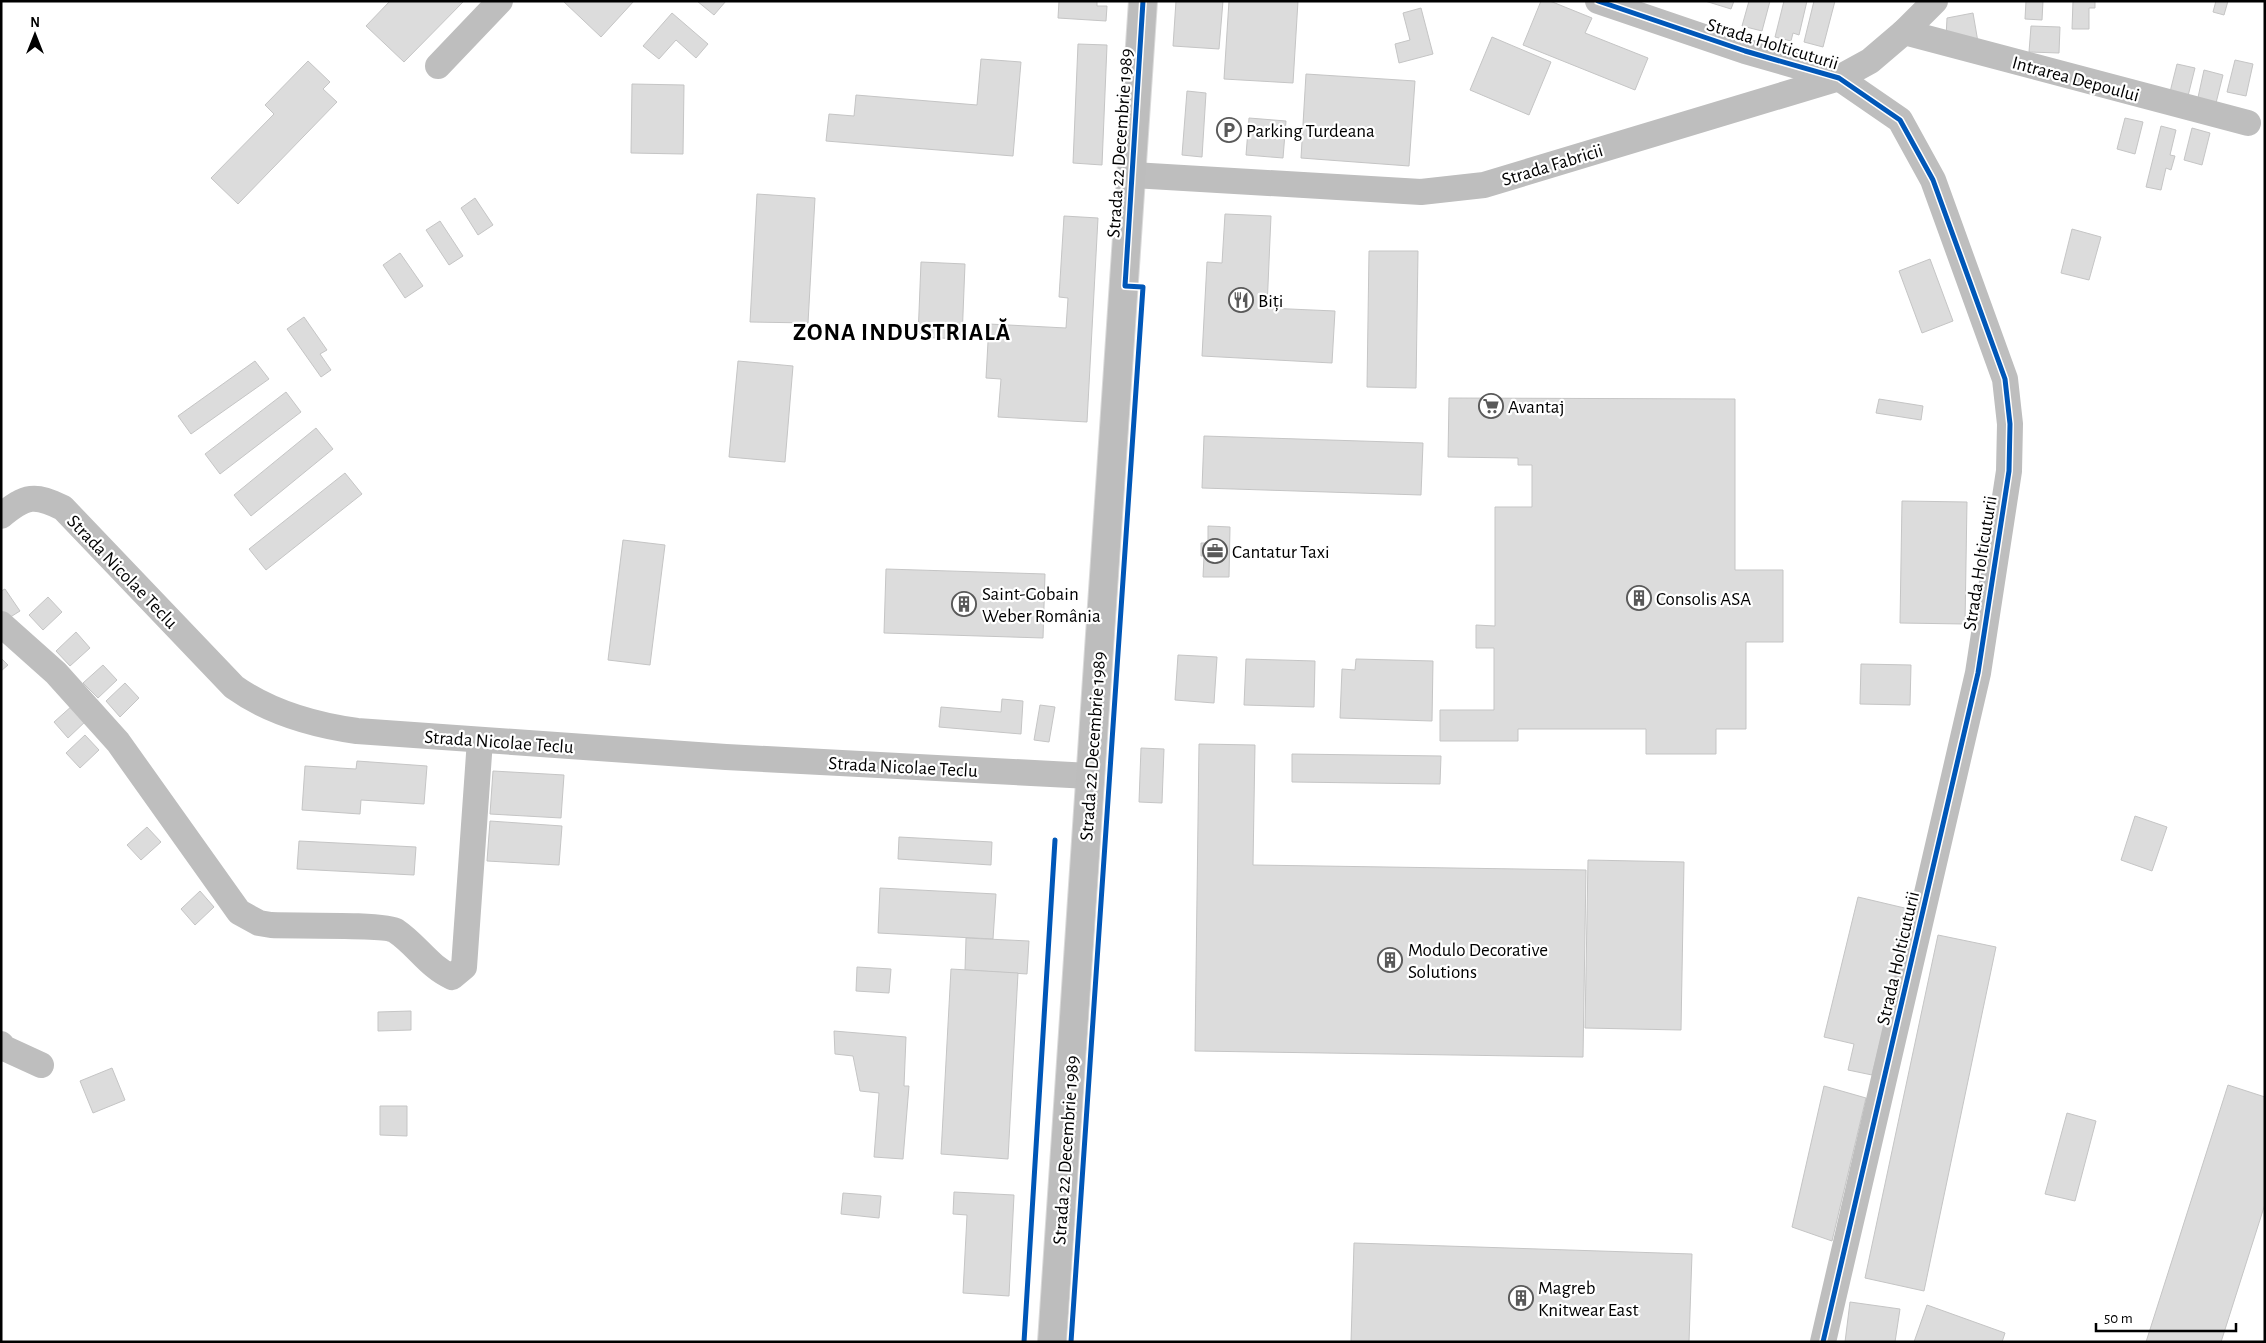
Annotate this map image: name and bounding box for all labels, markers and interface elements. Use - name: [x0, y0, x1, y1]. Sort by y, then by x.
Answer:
- north arrow: [10, 10, 60, 60]
- street label: Strada Holticuturii: [1704, 15, 1841, 74]
- text: N: [30, 16, 40, 30]
- street label: Strada 22 Decembrie 1989: [1104, 48, 1137, 238]
- street label: Intrarea Depoului: [2010, 53, 2141, 106]
- parking icon: Parking Turdeana: [1216, 117, 1242, 143]
- place label: Parking Turdeana: [1246, 122, 1375, 141]
- street label: Strada Fabricii: [1500, 141, 1605, 190]
- restaurant icon: Biți: [1228, 287, 1254, 313]
- place label: Biți: [1258, 292, 1283, 312]
- district label: ZONA INDUSTRIALĂ: [793, 318, 1011, 345]
- supermarket icon: Avantaj: [1478, 393, 1504, 419]
- place label: Avantaj: [1508, 398, 1565, 417]
- street label: Strada Holticuturii: [1960, 494, 2001, 632]
- street label: Strada Nicolae Teclu: [63, 512, 181, 633]
- office icon: Cantatur Taxi: [1202, 538, 1228, 564]
- place label: Cantatur Taxi: [1232, 543, 1330, 562]
- place label: Saint-Gobain Weber România: [982, 585, 1101, 626]
- building icon: Consolis ASA: [1626, 585, 1652, 611]
- place label: Consolis ASA: [1656, 590, 1751, 609]
- building icon: Saint-Gobain Weber România: [951, 591, 977, 617]
- street label: Strada 22 Decembrie 1989: [1077, 651, 1110, 841]
- street label: Strada Nicolae Teclu: [424, 728, 574, 757]
- street label: Strada Nicolae Teclu: [828, 754, 978, 781]
- street label: Strada Holticuturii: [1874, 890, 1923, 1027]
- place label: Modulo Decorative Solutions: [1408, 941, 1548, 982]
- building icon: Modulo Decorative Solutions: [1377, 947, 1403, 973]
- street label: Strada 22 Decembrie 1989: [1050, 1055, 1083, 1245]
- place label: Magreb Knitwear East: [1538, 1279, 1638, 1320]
- building icon: Magreb Knitwear East: [1508, 1285, 1534, 1311]
- scale bar: [2096, 1300, 2236, 1332]
- text: 50 m: [2104, 1311, 2133, 1326]

